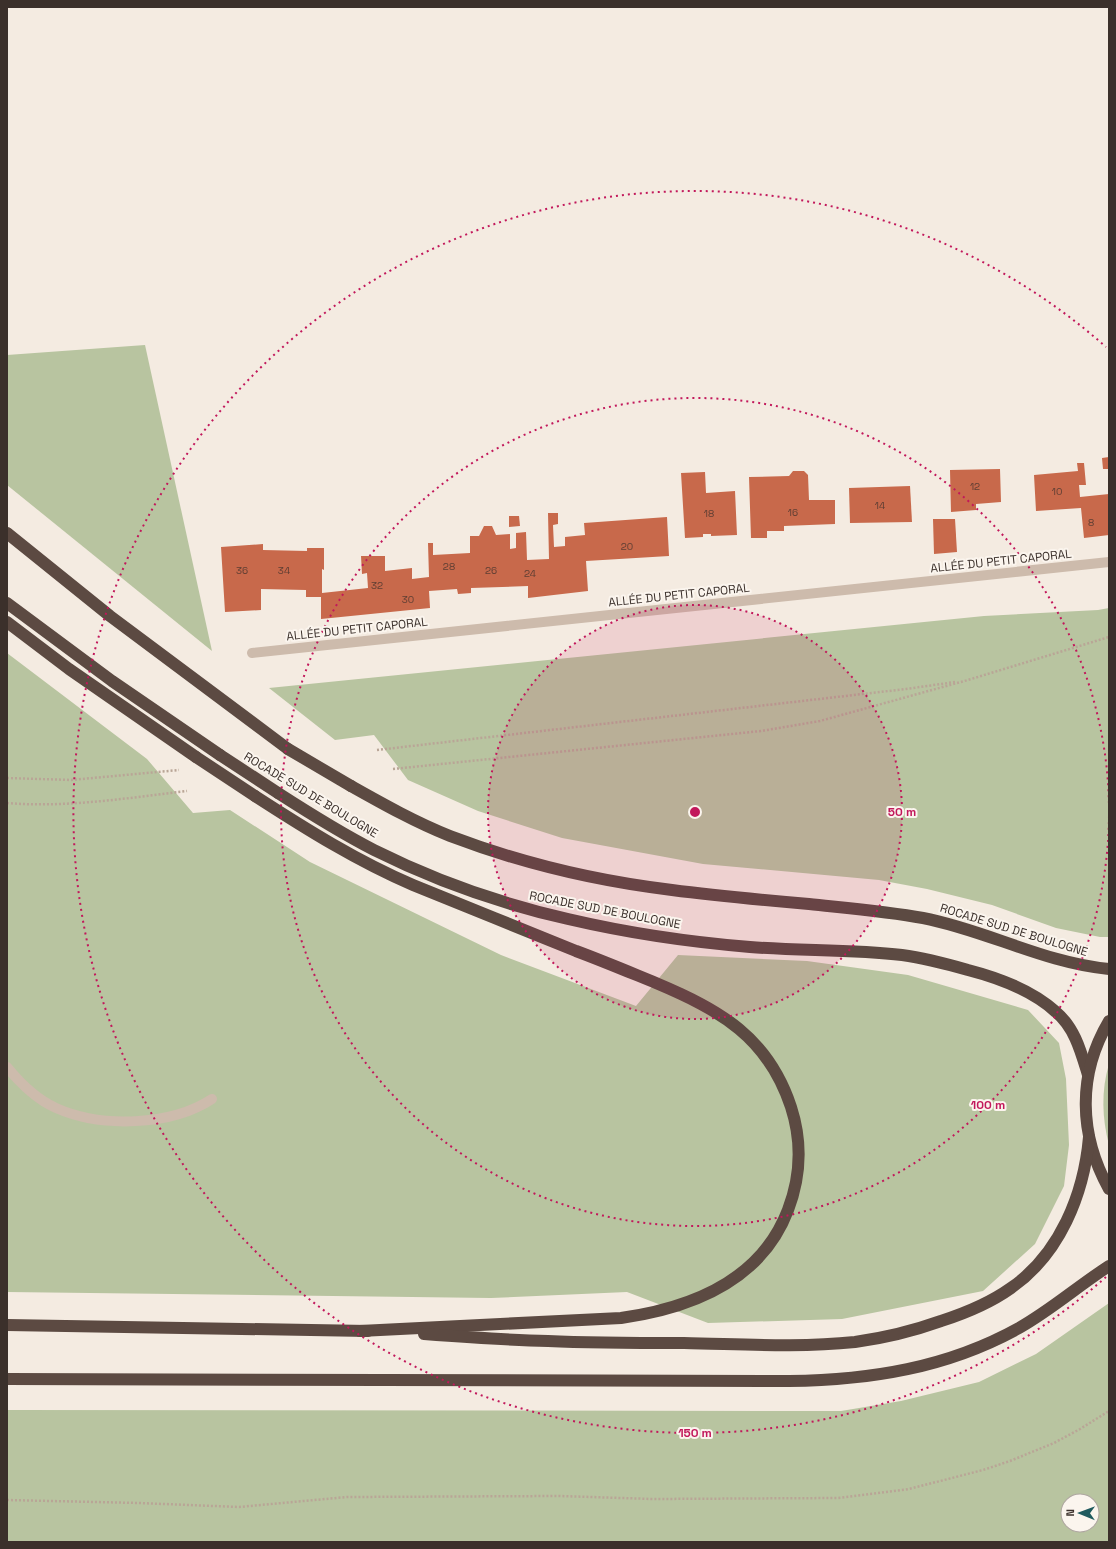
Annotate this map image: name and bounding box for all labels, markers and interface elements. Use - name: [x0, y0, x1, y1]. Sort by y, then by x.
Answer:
- house number: 12: [970, 480, 980, 493]
- house number: 10: [1052, 485, 1062, 498]
- house number: 14: [875, 499, 885, 512]
- house number: 16: [788, 506, 798, 519]
- house number: 18: [704, 507, 714, 520]
- house number: 8: [1088, 516, 1094, 529]
- house number: 20: [621, 540, 633, 553]
- street label: ALLÉE DU PETIT CAPORAL: [929, 546, 1073, 576]
- house number: 28: [443, 560, 455, 573]
- house number: 36: [236, 564, 248, 577]
- house number: 34: [278, 564, 290, 577]
- house number: 26: [485, 564, 497, 577]
- house number: 24: [524, 567, 536, 580]
- house number: 32: [371, 579, 383, 592]
- street label: ALLÉE DU PETIT CAPORAL: [607, 580, 751, 610]
- house number: 30: [402, 593, 414, 606]
- street label: ALLÉE DU PETIT CAPORAL: [285, 614, 429, 644]
- street label: ROCADE SUD DE BOULOGNE: [241, 749, 381, 842]
- text: 50 m: [888, 804, 916, 820]
- centre of rings: [688, 805, 702, 819]
- street label: ROCADE SUD DE BOULOGNE: [528, 887, 682, 933]
- street label: ROCADE SUD DE BOULOGNE: [938, 900, 1090, 960]
- text: 100 m: [971, 1097, 1005, 1113]
- text: 150 m: [678, 1425, 712, 1441]
- north arrow: [1060, 1493, 1100, 1533]
- text: N: [1063, 1509, 1077, 1517]

